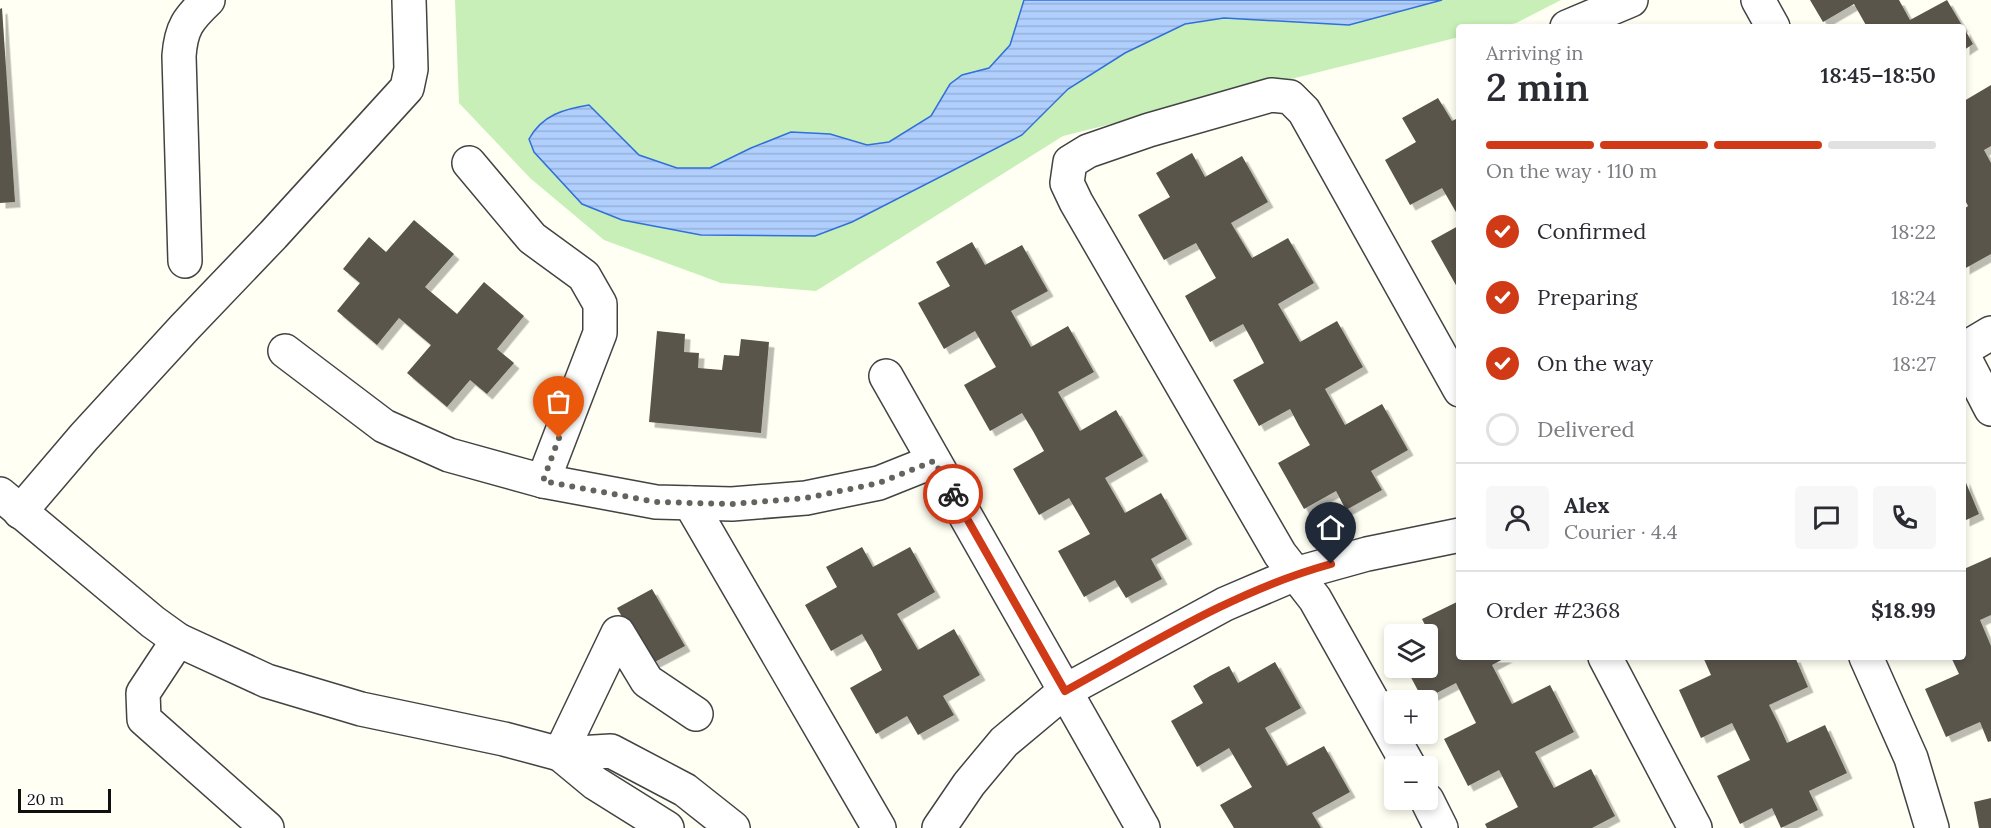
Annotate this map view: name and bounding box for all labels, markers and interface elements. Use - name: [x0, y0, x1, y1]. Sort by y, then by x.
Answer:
- text: Arriving in: [1486, 40, 1583, 65]
- text: 18:45–18:50: [1821, 61, 1936, 89]
- text: 2 min: [1486, 62, 1589, 112]
- text: On the way · 110 m: [1486, 158, 1657, 183]
- icon: check: [1486, 215, 1519, 248]
- text: Confirmed: [1537, 217, 1646, 245]
- text: 18:22: [1891, 219, 1936, 244]
- icon: check: [1486, 281, 1519, 314]
- text: Preparing: [1537, 283, 1637, 311]
- text: 18:24: [1891, 285, 1936, 310]
- icon: check: [1486, 347, 1519, 380]
- text: On the way: [1537, 349, 1653, 377]
- text: 18:27: [1893, 351, 1936, 376]
- pin: [533, 376, 584, 438]
- icon: bag: [542, 385, 575, 418]
- text: Delivered: [1537, 415, 1635, 443]
- courier: [923, 464, 983, 524]
- icon: bike: [937, 478, 970, 511]
- button: person: [1486, 486, 1549, 549]
- button: chat: [1795, 486, 1858, 549]
- button: phone: [1873, 486, 1936, 549]
- text: Alex: [1564, 491, 1609, 519]
- pin: [1305, 502, 1356, 564]
- icon: home: [1314, 511, 1347, 544]
- text: Courier · 4.4: [1564, 519, 1678, 544]
- text: Order #2368: [1486, 596, 1620, 624]
- text: $18.99: [1871, 596, 1936, 624]
- map controls: [1384, 624, 1438, 810]
- button: layers: [1384, 624, 1438, 678]
- button: +: [1384, 690, 1438, 744]
- button: −: [1384, 756, 1438, 810]
- scale bar: [18, 786, 111, 814]
- text: 20 m: [27, 789, 64, 809]

